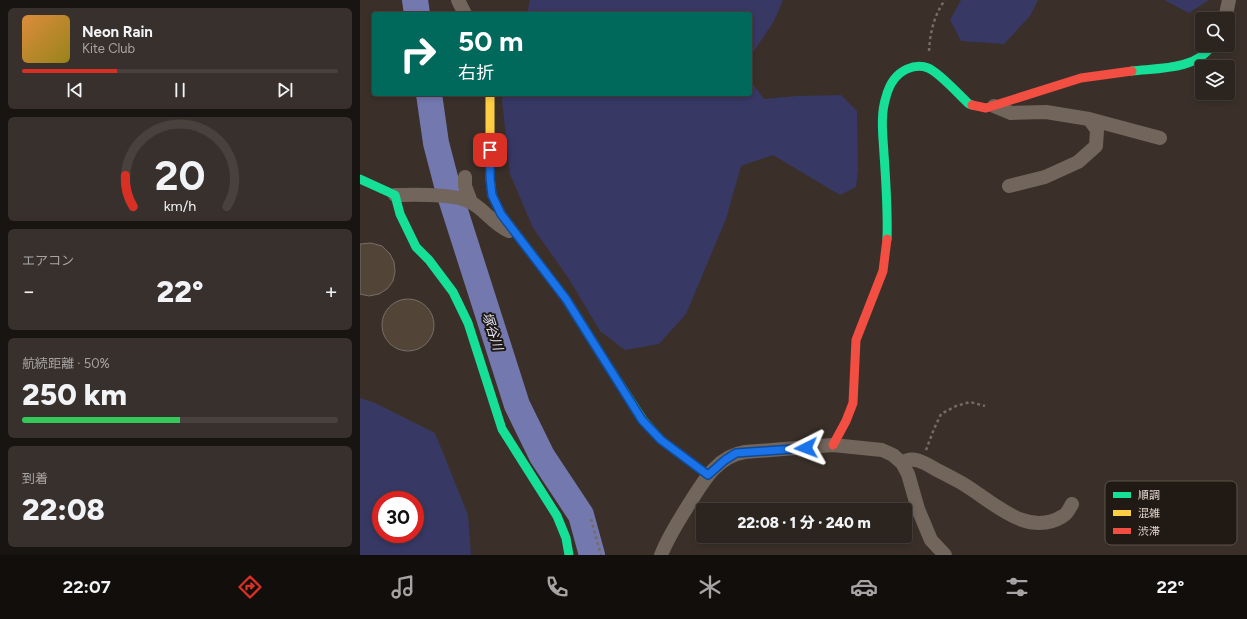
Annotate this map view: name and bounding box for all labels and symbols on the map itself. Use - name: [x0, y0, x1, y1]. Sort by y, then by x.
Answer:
- pin: [473, 133, 507, 167]
- water label: 塚谷川: [479, 310, 506, 354]
- position arrow: [785, 427, 827, 469]
- legend: [1105, 481, 1237, 545]
- text: 順調: [1138, 489, 1160, 502]
- speed limit sign: 30: [372, 491, 424, 543]
- text: 混雑: [1138, 507, 1160, 520]
- text: 渋滞: [1138, 525, 1160, 538]

